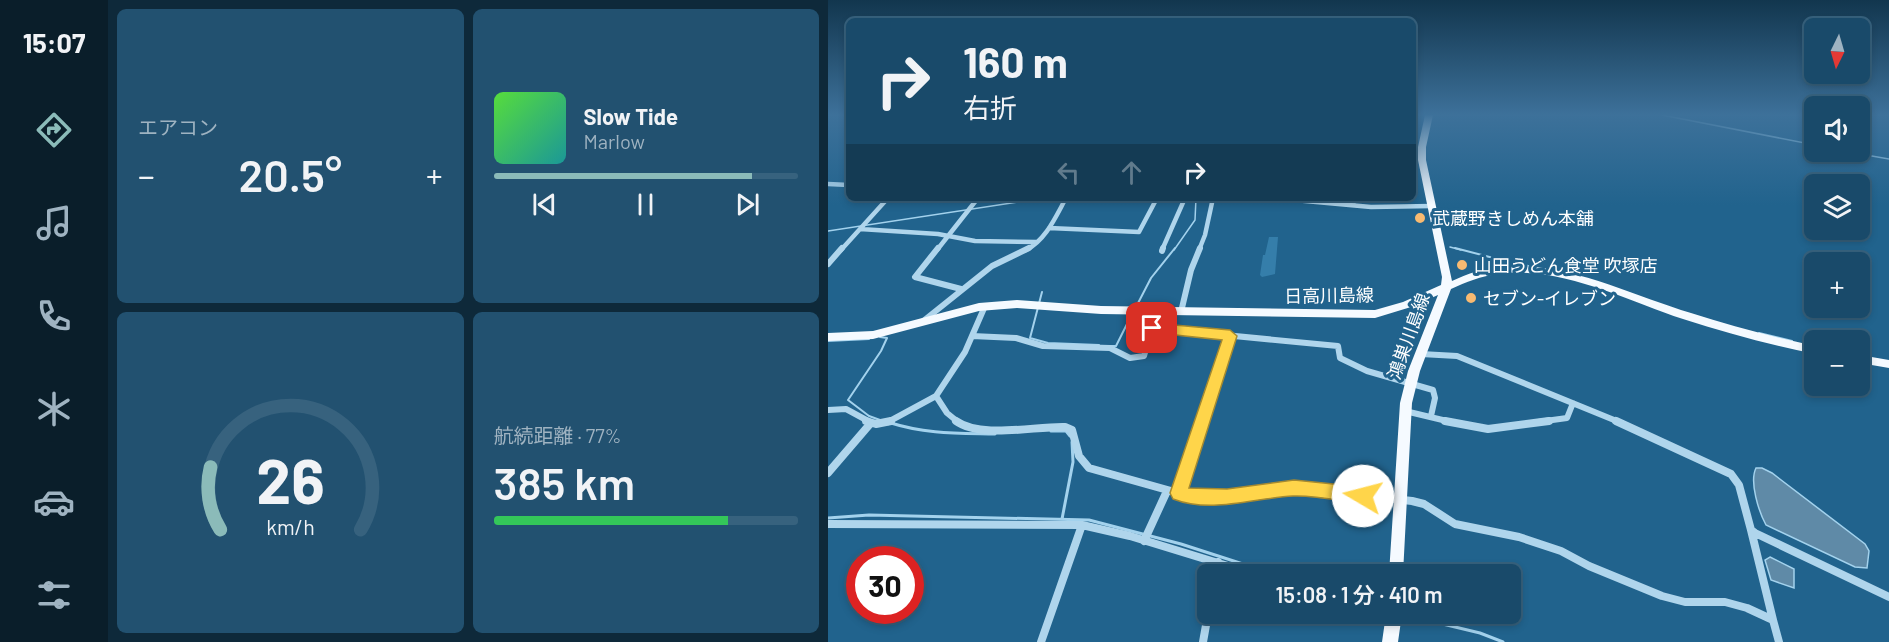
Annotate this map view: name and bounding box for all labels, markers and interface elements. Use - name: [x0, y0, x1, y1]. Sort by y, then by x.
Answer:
- north arrow: [1804, 18, 1870, 84]
- map controls: [1804, 18, 1870, 396]
- text: 15:07: [23, 26, 85, 58]
- text: 160 m: [963, 36, 1068, 86]
- icon: right: [864, 42, 942, 120]
- text: 右折: [963, 91, 1017, 123]
- button: sound: [1804, 96, 1870, 162]
- text: Slow Tide: [584, 103, 678, 129]
- icon: directions: [33, 109, 75, 151]
- text: エアコン: [138, 115, 218, 139]
- text: Marlow: [584, 129, 645, 153]
- text: 20.5°: [238, 147, 342, 201]
- text: −: [138, 155, 155, 195]
- text: +: [426, 155, 442, 195]
- icon: left: [1052, 156, 1085, 189]
- icon: ahead: [1115, 156, 1148, 189]
- icon: right: [1178, 156, 1211, 189]
- button: layers: [1804, 174, 1870, 240]
- icon: previous: [528, 188, 561, 221]
- icon: pause: [629, 188, 662, 221]
- icon: next: [731, 188, 764, 221]
- icon: music: [33, 202, 75, 244]
- place label: 武蔵野きしめん本舗: [1432, 207, 1594, 229]
- marker: 武蔵野きしめん本舗: [1413, 211, 1427, 225]
- button: +: [1804, 252, 1870, 318]
- place label: 山田うどん食堂 吹塚店: [1474, 254, 1658, 276]
- marker: 山田うどん食堂 吹塚店: [1455, 258, 1469, 272]
- street label: 日高川島線: [1284, 283, 1374, 307]
- place label: セブン-イレブン: [1483, 287, 1616, 309]
- street label: 鴻巣川島線: [1382, 290, 1434, 382]
- marker: セブン-イレブン: [1464, 291, 1478, 305]
- icon: phone: [33, 295, 75, 337]
- pin: [1126, 302, 1177, 353]
- icon: arrive: [1135, 311, 1168, 344]
- button: −: [1804, 330, 1870, 396]
- icon: climate: [33, 388, 75, 430]
- text: 航続距離 · 77%: [494, 423, 622, 447]
- text: 26: [256, 442, 324, 516]
- text: 385 km: [494, 455, 635, 509]
- position arrow: [1331, 464, 1395, 528]
- icon: car: [33, 481, 75, 523]
- text: km/h: [266, 514, 315, 539]
- speed limit sign: 30: [846, 546, 924, 624]
- icon: filters: [33, 574, 75, 616]
- text: 15:08 · 1 分 · 410 m: [1276, 581, 1442, 607]

